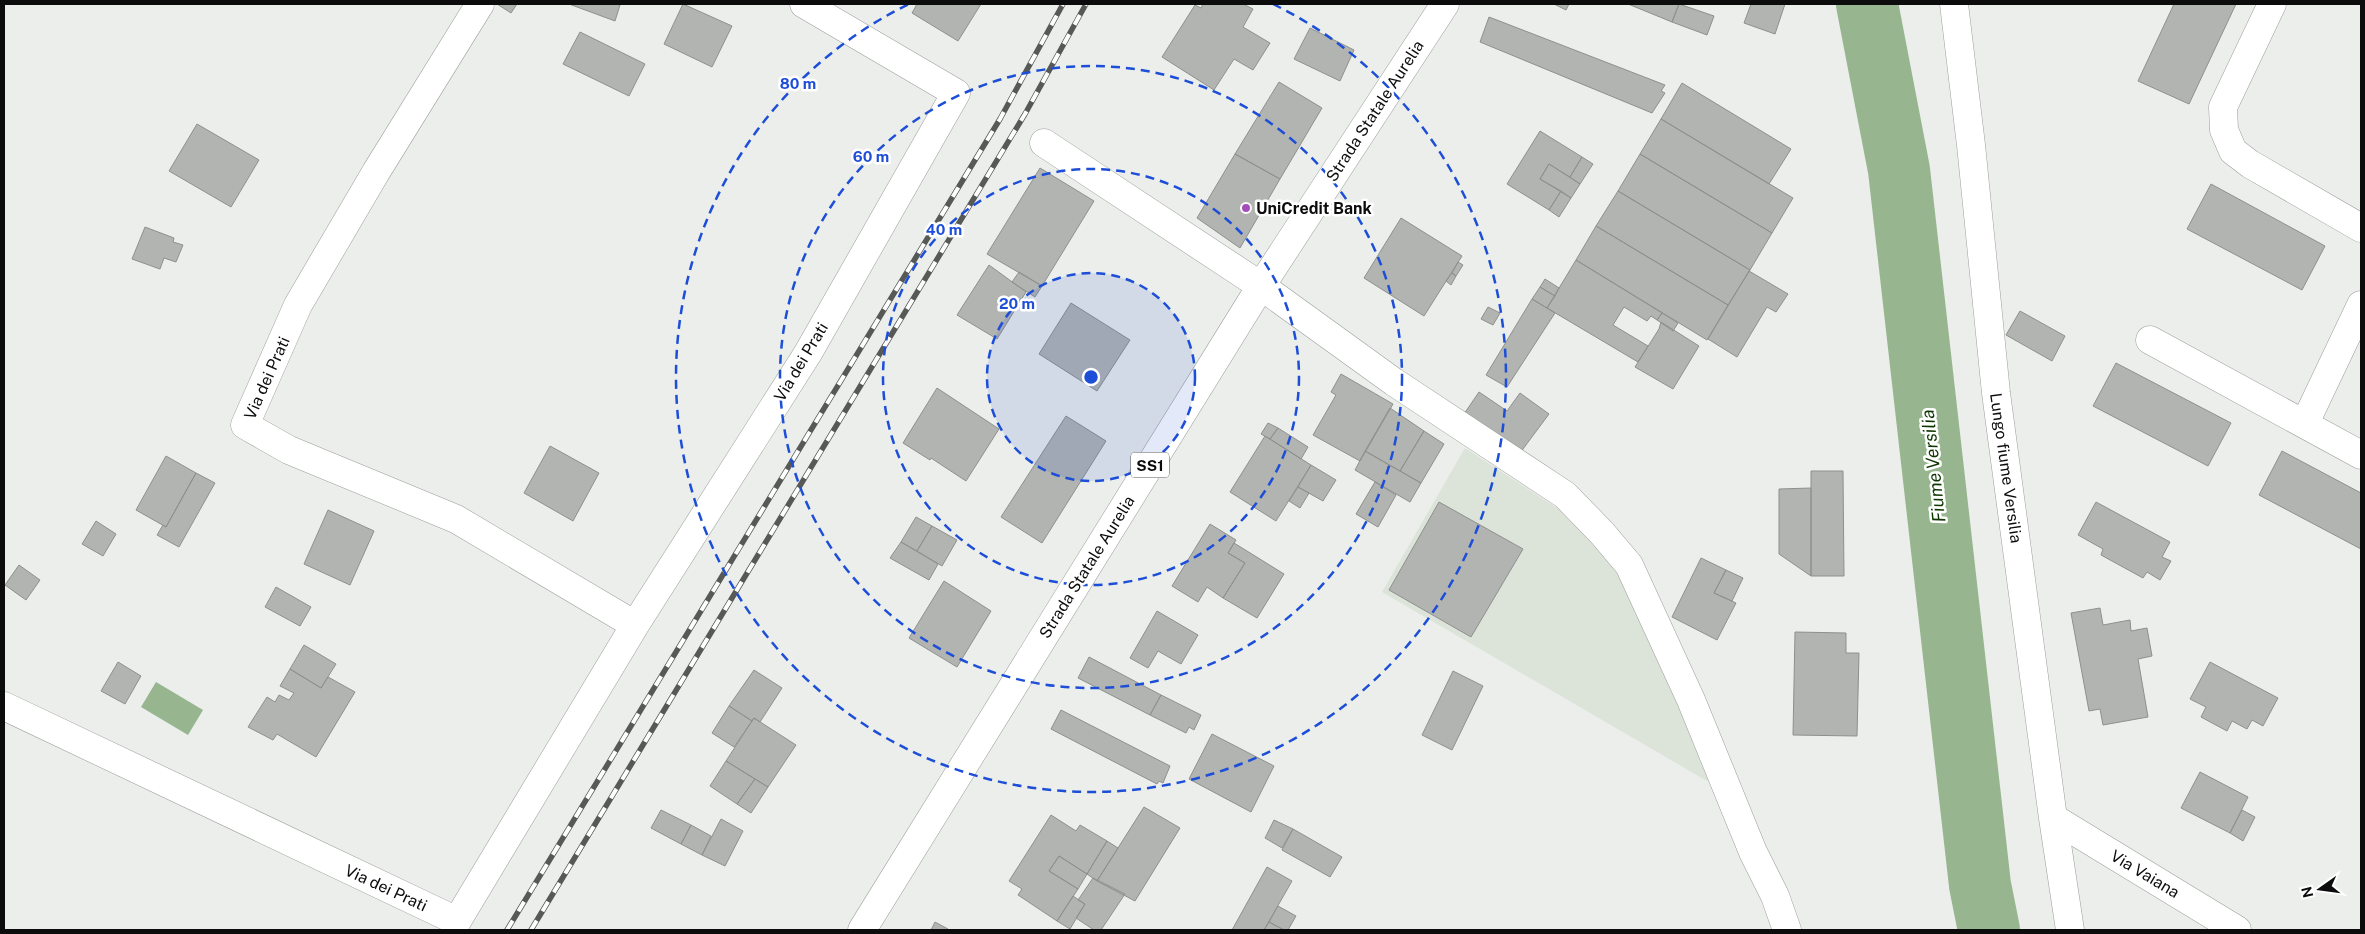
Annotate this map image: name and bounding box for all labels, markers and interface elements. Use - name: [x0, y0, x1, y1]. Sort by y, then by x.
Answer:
- street label: Strada Statale Aurelia: [1322, 37, 1428, 185]
- text: 80 m: [780, 75, 816, 92]
- text: 60 m: [853, 148, 889, 165]
- place label: UniCredit Bank: [1256, 199, 1372, 218]
- marker: UniCredit Bank: [1240, 202, 1252, 214]
- text: 40 m: [926, 221, 962, 238]
- text: 20 m: [999, 295, 1035, 312]
- street label: Via dei Prati: [770, 319, 832, 405]
- street label: Via dei Prati: [240, 334, 294, 422]
- centre of rings: [1082, 368, 1100, 386]
- street label: Lungo fiume Versilia: [1986, 392, 2026, 544]
- water label: Fiume Versilia: [1917, 409, 1949, 523]
- road number: SS1: [1131, 452, 1169, 478]
- street label: Strada Statale Aurelia: [1035, 492, 1139, 642]
- street label: Via Vaiana: [2107, 846, 2183, 902]
- street label: Via dei Prati: [342, 861, 430, 915]
- north arrow: [2295, 864, 2345, 914]
- text: N: [2298, 885, 2316, 899]

